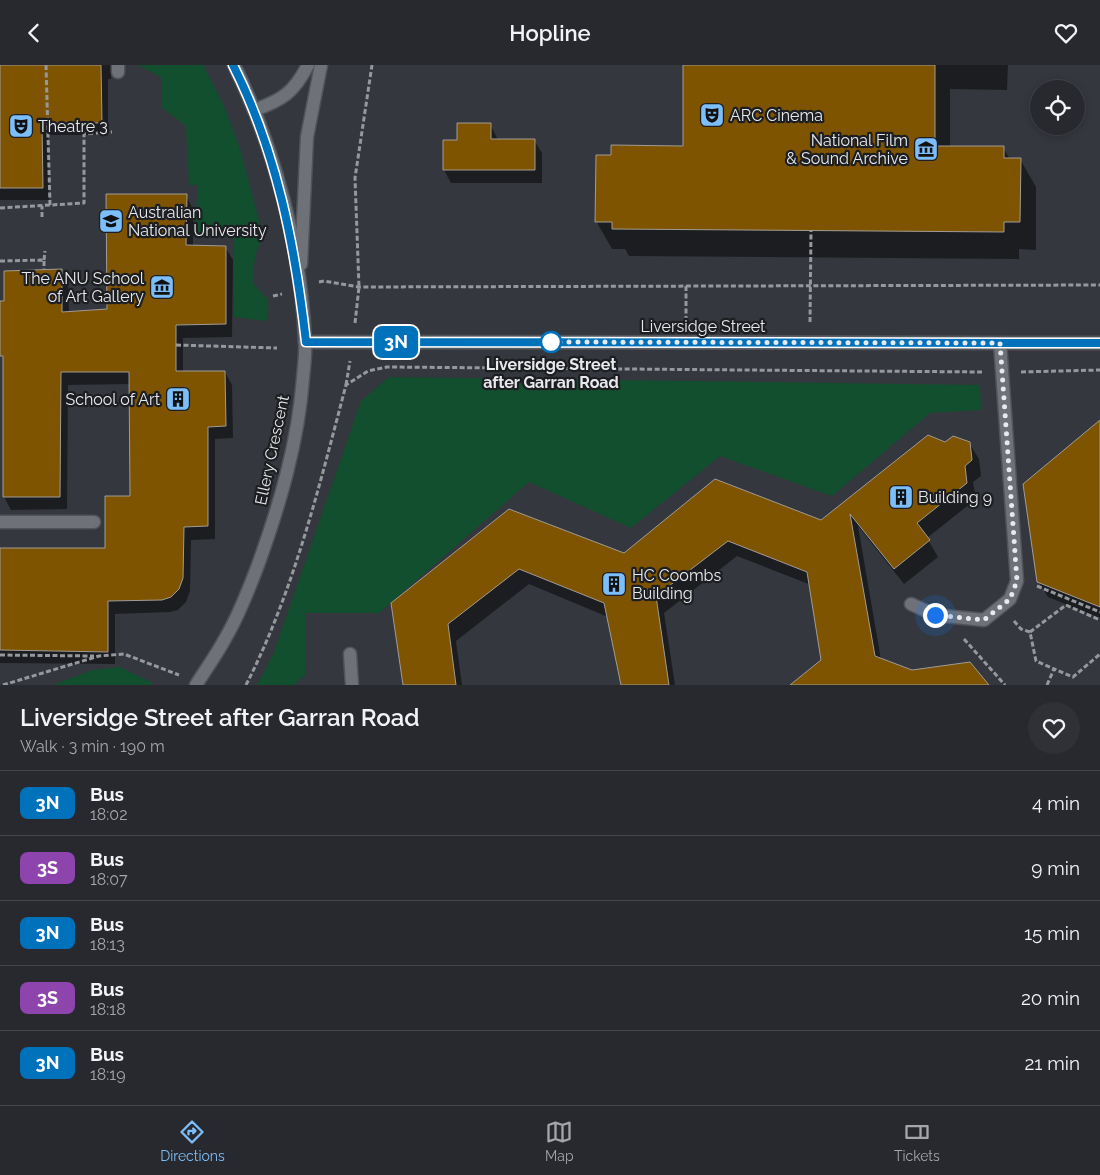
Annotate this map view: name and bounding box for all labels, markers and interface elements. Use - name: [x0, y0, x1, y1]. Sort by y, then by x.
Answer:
- icon: back: [20, 19, 48, 47]
- icon: heart: [1052, 19, 1080, 47]
- text: Hopline: [509, 20, 591, 46]
- map controls: [1030, 80, 1085, 135]
- button: locate: [1030, 80, 1085, 135]
- theatre icon: ARC Cinema: [699, 102, 725, 128]
- place label: ARC Cinema: [730, 106, 823, 125]
- theatre icon: Theatre 3: [8, 113, 34, 139]
- place label: Theatre 3: [38, 117, 108, 136]
- place label: National Film & Sound Archive: [786, 131, 908, 168]
- museum icon: National Film & Sound Archive: [913, 136, 939, 162]
- place label: Australian National University: [128, 203, 267, 240]
- school or university icon: Australian National University: [98, 208, 124, 234]
- place label: The ANU School of Art Gallery: [21, 269, 145, 306]
- museum icon: The ANU School of Art Gallery: [149, 274, 175, 300]
- street label: Liversidge Street: [641, 317, 766, 336]
- line badge: 3N: [374, 326, 418, 358]
- text: 3N: [384, 331, 408, 352]
- marker: Liversidge Street after Garran Road: [540, 331, 562, 353]
- place label: Liversidge Street after Garran Road: [483, 355, 619, 392]
- building icon: School of Art: [165, 386, 191, 412]
- place label: School of Art: [65, 390, 161, 409]
- street label: Ellery Crescent: [251, 393, 293, 507]
- building icon: Building 9: [888, 484, 914, 510]
- place label: Building 9: [918, 488, 992, 507]
- place label: HC Coombs Building: [632, 566, 721, 603]
- building icon: HC Coombs Building: [601, 571, 627, 597]
- your location: [923, 603, 948, 628]
- button: heart: [1028, 702, 1080, 754]
- text: Liversidge Street after Garran Road: [20, 703, 420, 732]
- text: Walk · 3 min · 190 m: [20, 737, 165, 756]
- text: Bus: [90, 783, 124, 805]
- text: 3N: [36, 792, 59, 813]
- text: 4 min: [1032, 792, 1080, 814]
- text: 18:02: [90, 805, 127, 824]
- text: Bus: [90, 848, 124, 870]
- text: 3S: [37, 857, 58, 878]
- text: 9 min: [1031, 857, 1080, 879]
- text: 18:07: [90, 870, 128, 889]
- text: Bus: [90, 913, 124, 935]
- text: 3N: [36, 922, 59, 943]
- text: 15 min: [1024, 922, 1080, 944]
- text: 18:13: [90, 935, 125, 954]
- text: Bus: [90, 978, 124, 1000]
- text: 3S: [37, 987, 58, 1008]
- text: 20 min: [1021, 987, 1080, 1009]
- text: 18:18: [90, 1000, 126, 1019]
- text: Bus: [90, 1043, 124, 1065]
- text: 3N: [36, 1052, 59, 1073]
- text: 21 min: [1024, 1052, 1080, 1074]
- text: 18:19: [90, 1065, 126, 1084]
- tab: Directions: [160, 1118, 225, 1164]
- tab: Map: [545, 1118, 574, 1164]
- tab: Tickets: [894, 1118, 940, 1164]

